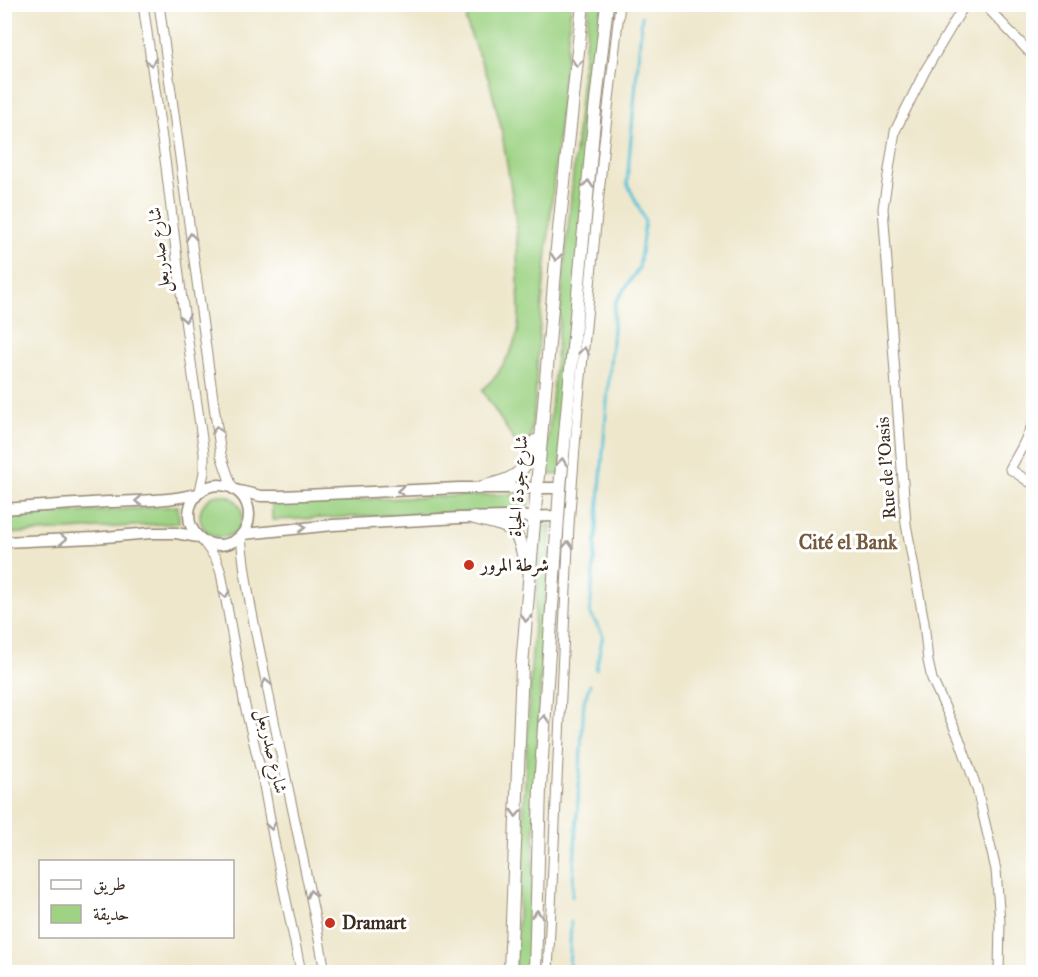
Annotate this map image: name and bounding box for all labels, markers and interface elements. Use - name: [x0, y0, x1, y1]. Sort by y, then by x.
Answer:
- one-way arrow: [145, 58, 157, 67]
- one-way arrow: [571, 58, 584, 67]
- one-way arrow: [581, 180, 594, 189]
- street label: شارع صدربعل: [143, 205, 179, 294]
- one-way arrow: [185, 233, 197, 242]
- one-way arrow: [550, 252, 563, 261]
- one-way arrow: [178, 314, 190, 323]
- one-way arrow: [577, 346, 590, 355]
- street label: Rue de l'Oasis: [871, 416, 901, 520]
- one-way arrow: [212, 426, 224, 435]
- street label: شارع جودة الحياة: [503, 434, 537, 538]
- one-way arrow: [555, 457, 568, 466]
- one-way arrow: [396, 484, 405, 497]
- one-way arrow: [134, 495, 143, 508]
- one-way arrow: [297, 521, 306, 534]
- district label: Cité el Bank: [799, 530, 898, 554]
- one-way arrow: [58, 533, 67, 545]
- one-way arrow: [562, 540, 575, 549]
- place label: شرطة المرور: [479, 554, 549, 577]
- marker: شرطة المرور: [462, 558, 476, 572]
- one-way arrow: [218, 589, 230, 599]
- one-way arrow: [520, 614, 533, 623]
- one-way arrow: [260, 678, 273, 688]
- street label: شارع صدربعل: [248, 706, 292, 796]
- one-way arrow: [538, 715, 551, 724]
- one-way arrow: [510, 808, 523, 817]
- one-way arrow: [264, 821, 277, 831]
- legend: [39, 860, 234, 938]
- text: طريق: [93, 873, 126, 896]
- one-way arrow: [305, 890, 318, 900]
- text: حديقة: [93, 903, 129, 925]
- one-way arrow: [531, 910, 544, 919]
- place label: Dramart: [342, 912, 407, 934]
- marker: Dramart: [323, 916, 337, 930]

